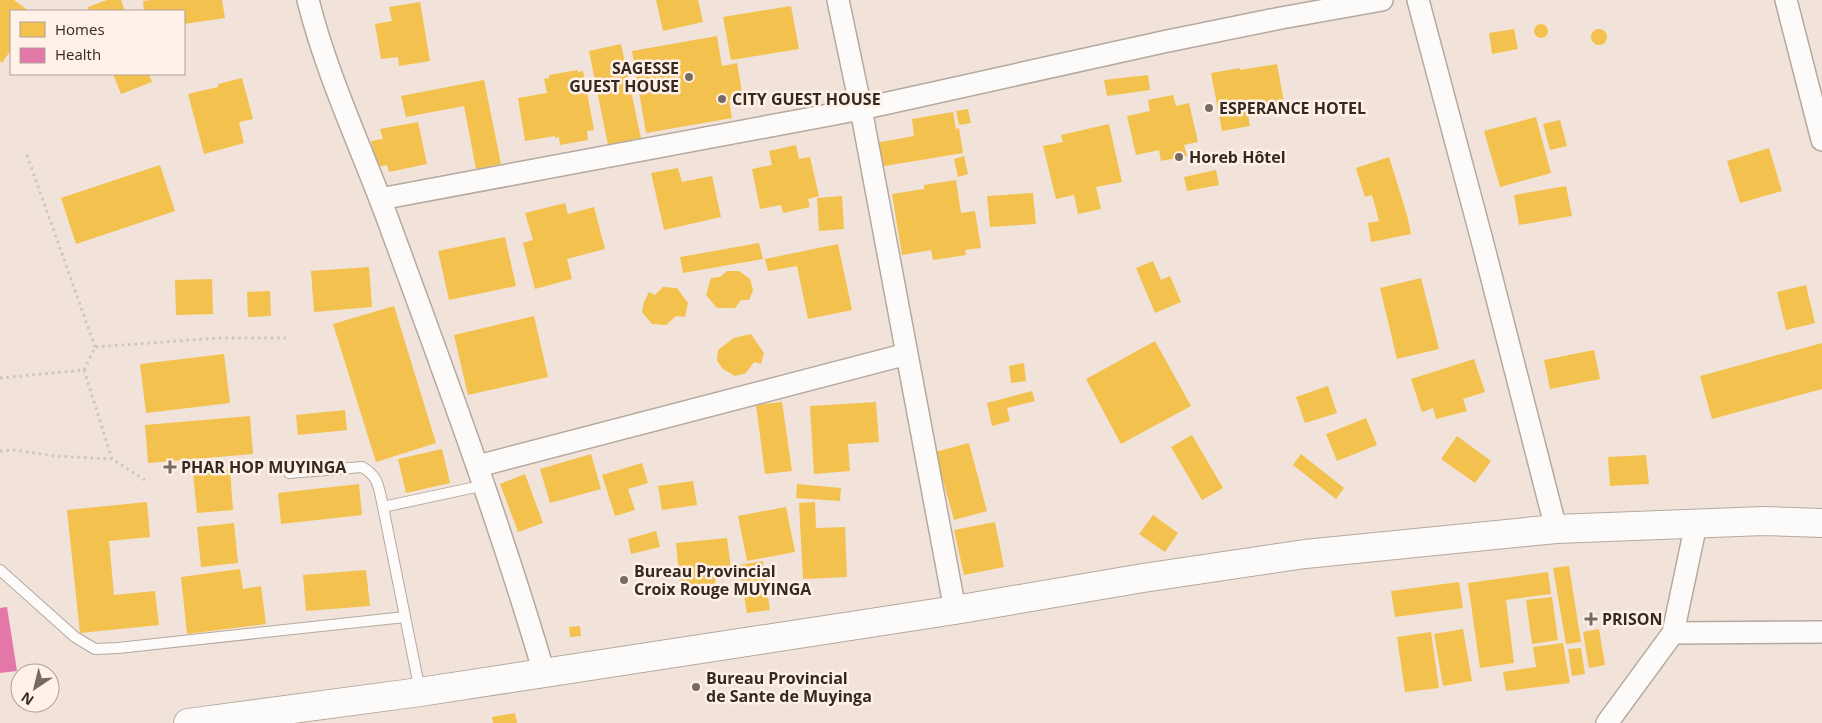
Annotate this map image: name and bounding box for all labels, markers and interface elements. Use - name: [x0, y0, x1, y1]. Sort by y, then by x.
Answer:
- legend: [10, 10, 185, 75]
- text: Homes: [55, 19, 105, 39]
- text: Health: [55, 44, 101, 64]
- place label: SAGESSE GUEST HOUSE: [569, 57, 679, 97]
- marker: SAGESSE GUEST HOUSE: [683, 71, 695, 83]
- place label: CITY GUEST HOUSE: [732, 88, 881, 110]
- marker: CITY GUEST HOUSE: [716, 93, 728, 105]
- place label: ESPERANCE HOTEL: [1219, 97, 1366, 119]
- marker: ESPERANCE HOTEL: [1203, 102, 1215, 114]
- place label: Horeb Hôtel: [1189, 146, 1286, 168]
- marker: Horeb Hôtel: [1173, 151, 1185, 163]
- place label: PHAR HOP MUYINGA: [181, 456, 347, 478]
- marker: PHAR HOP MUYINGA: [163, 460, 177, 474]
- place label: Bureau Provincial Croix Rouge MUYINGA: [634, 560, 812, 600]
- marker: Bureau Provincial Croix Rouge MUYINGA: [618, 574, 630, 586]
- place label: PRISON: [1602, 608, 1662, 630]
- marker: PRISON: [1584, 612, 1598, 626]
- north arrow: [10, 663, 60, 713]
- place label: Bureau Provincial de Sante de Muyinga: [706, 667, 872, 707]
- marker: Bureau Provincial de Sante de Muyinga: [690, 681, 702, 693]
- text: N: [17, 688, 37, 710]

